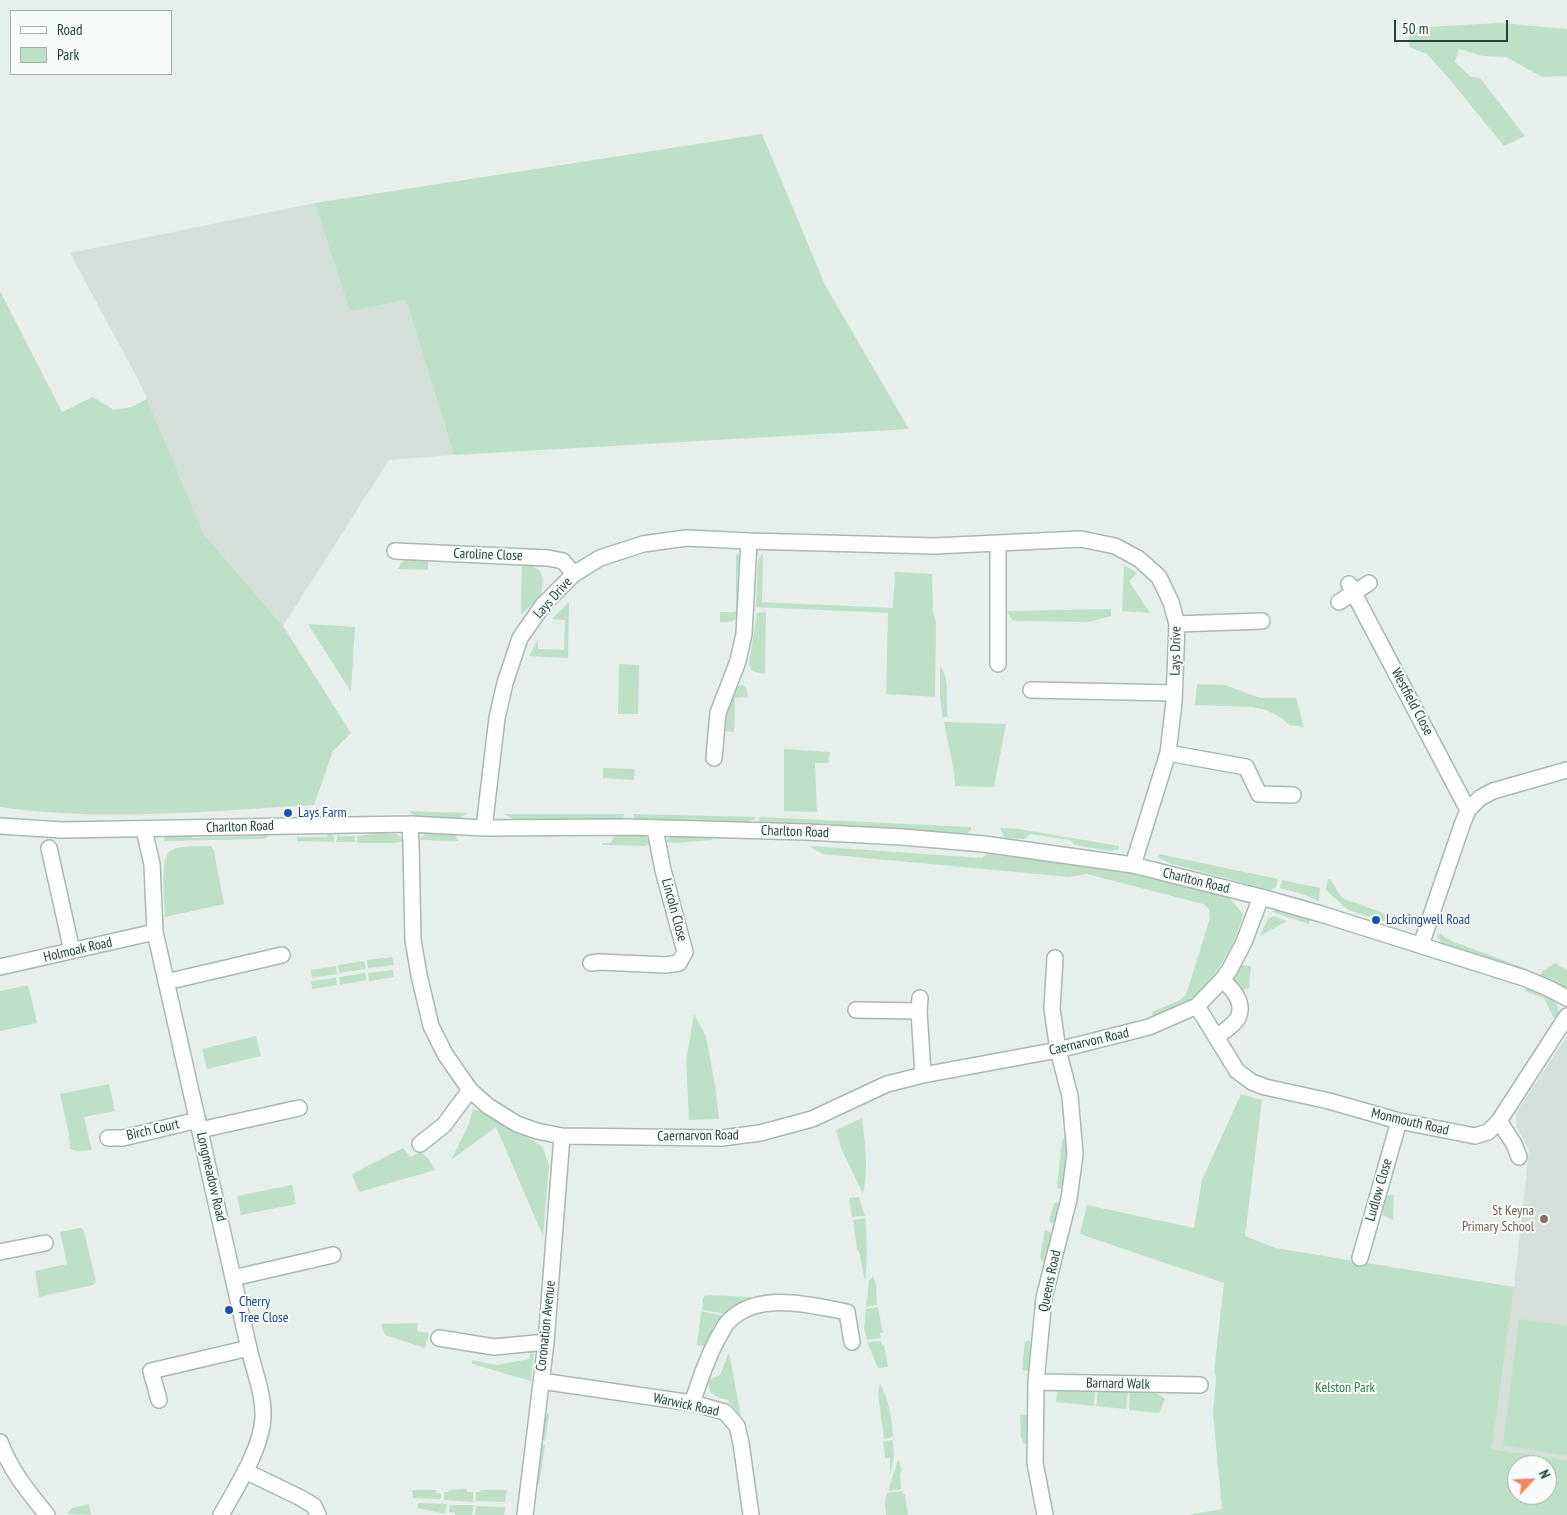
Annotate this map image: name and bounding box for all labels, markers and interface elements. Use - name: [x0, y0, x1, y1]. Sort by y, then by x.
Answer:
- legend: [10, 10, 172, 75]
- scale bar: [1397, 10, 1511, 42]
- text: 50 m: [1402, 19, 1428, 38]
- text: Road: [57, 20, 83, 39]
- text: Park: [57, 45, 79, 64]
- street label: Caroline Close: [453, 545, 523, 565]
- street label: Lays Drive: [530, 574, 576, 622]
- street label: Lays Drive: [1167, 626, 1185, 676]
- street label: Westfield Close: [1387, 666, 1437, 738]
- place label: Lays Farm: [298, 805, 347, 821]
- marker: Lays Farm: [282, 807, 294, 819]
- street label: Charlton Road: [206, 817, 274, 837]
- street label: Charlton Road: [761, 822, 829, 842]
- street label: Charlton Road: [1161, 865, 1231, 897]
- street label: Lincoln Close: [658, 877, 690, 943]
- place label: Lockingwell Road: [1386, 912, 1470, 928]
- marker: Lockingwell Road: [1370, 914, 1382, 926]
- street label: Holmoak Road: [42, 934, 114, 966]
- street label: Caernarvon Road: [1047, 1025, 1131, 1059]
- street label: Monmouth Road: [1370, 1105, 1450, 1139]
- street label: Birch Court: [125, 1116, 181, 1144]
- street label: Caernarvon Road: [657, 1127, 739, 1145]
- street label: Longmeadow Road: [193, 1131, 229, 1223]
- street label: Ludlow Close: [1362, 1157, 1396, 1223]
- place label: St Keyna Primary School: [1462, 1203, 1534, 1236]
- marker: St Keyna Primary School: [1538, 1213, 1550, 1225]
- street label: Queens Road: [1035, 1248, 1065, 1314]
- street label: Coronation Avenue: [533, 1280, 559, 1372]
- place label: Cherry Tree Close: [239, 1294, 289, 1326]
- marker: Cherry Tree Close: [223, 1304, 235, 1316]
- street label: Barnard Walk: [1086, 1375, 1150, 1393]
- park label: Kelston Park: [1315, 1380, 1375, 1396]
- street label: Warwick Road: [652, 1390, 720, 1420]
- north arrow: [1507, 1455, 1557, 1505]
- text: N: [1535, 1467, 1554, 1481]

